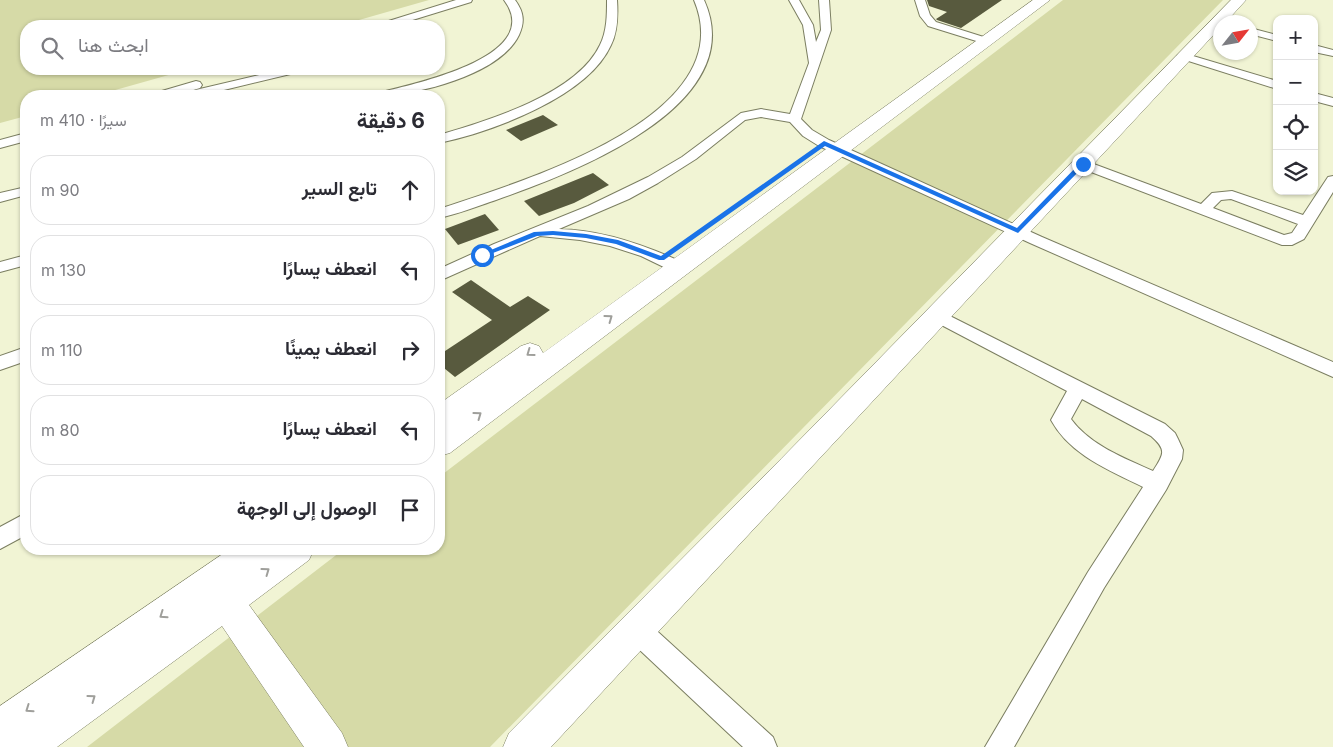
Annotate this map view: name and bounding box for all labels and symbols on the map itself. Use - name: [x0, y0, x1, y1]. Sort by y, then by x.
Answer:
- north arrow: [1213, 15, 1258, 60]
- route end: [1072, 153, 1095, 176]
- route start: [471, 244, 494, 267]
- one-way arrow: [603, 315, 613, 324]
- one-way arrow: [526, 347, 536, 356]
- one-way arrow: [472, 412, 482, 421]
- one-way arrow: [260, 569, 269, 577]
- one-way arrow: [159, 609, 168, 618]
- one-way arrow: [86, 695, 96, 704]
- one-way arrow: [26, 703, 35, 712]

